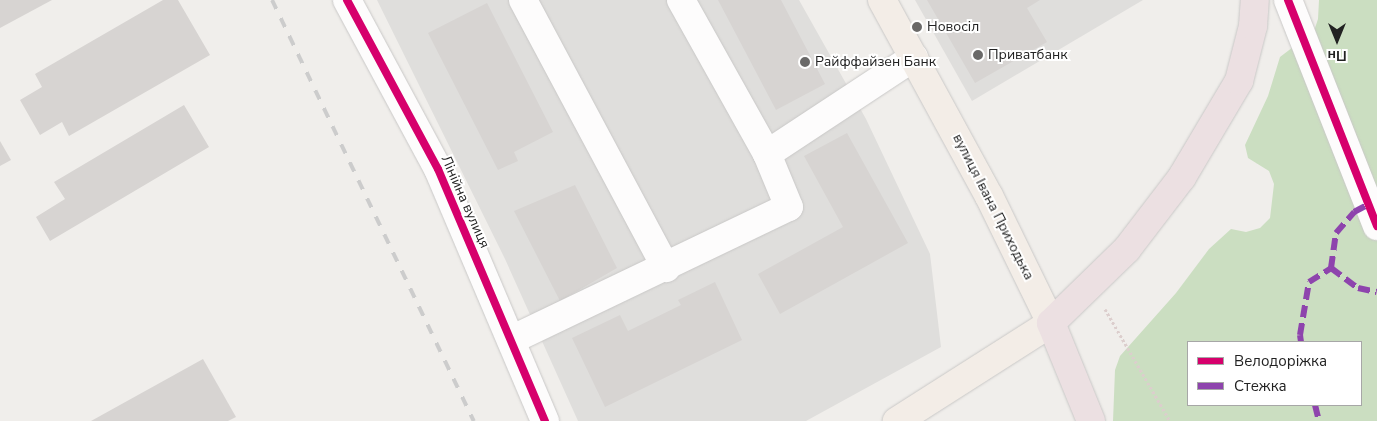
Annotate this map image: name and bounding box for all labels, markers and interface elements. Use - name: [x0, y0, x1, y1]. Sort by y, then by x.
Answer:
- north arrow: [1312, 15, 1362, 65]
- place label: Новосіл: [927, 19, 979, 35]
- marker: Новосіл: [911, 21, 923, 33]
- text: Пн: [1327, 46, 1347, 65]
- place label: Приватбанк: [988, 47, 1068, 63]
- marker: Приватбанк: [972, 49, 984, 61]
- place label: Райффайзен Банк: [815, 54, 936, 70]
- marker: Райффайзен Банк: [799, 56, 811, 68]
- street label: вулиця Івана Приходька: [949, 131, 1037, 283]
- street label: Лінійна вулиця: [437, 153, 493, 251]
- legend: [1187, 341, 1362, 406]
- text: Велодоріжка: [1234, 351, 1327, 371]
- text: Стежка: [1234, 376, 1287, 396]

